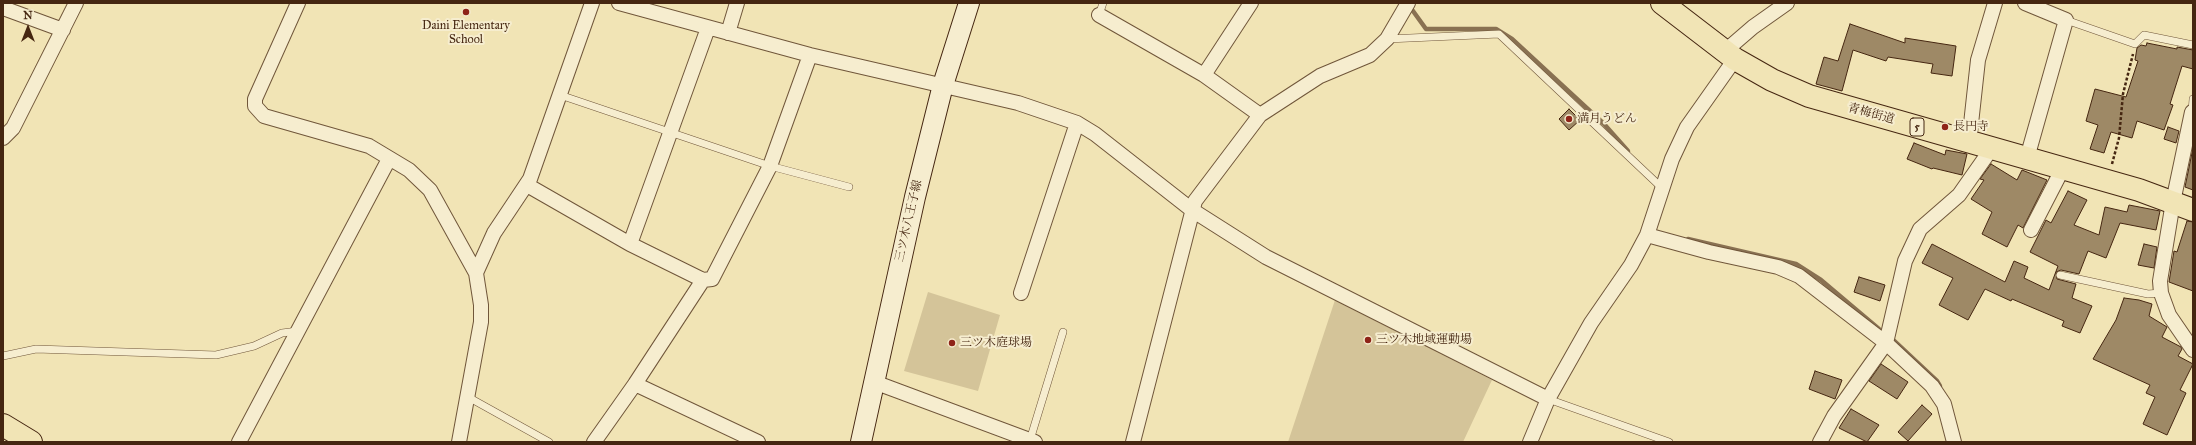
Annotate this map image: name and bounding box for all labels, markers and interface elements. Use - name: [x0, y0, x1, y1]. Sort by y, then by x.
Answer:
- marker: Daini Elementary School: [461, 7, 471, 17]
- north arrow: [8, 8, 48, 48]
- text: N: [23, 9, 33, 22]
- place label: Daini Elementary School: [422, 19, 510, 47]
- street label: 青梅街道: [1846, 101, 1896, 127]
- place label: 満月うどん: [1577, 112, 1637, 126]
- marker: 満月うどん: [1564, 114, 1574, 124]
- road number: 5: [1910, 118, 1924, 136]
- place label: 長円寺: [1953, 120, 1989, 134]
- marker: 長円寺: [1940, 122, 1950, 132]
- street label: 三ツ木八王子線: [893, 178, 925, 264]
- place label: 三ツ木地域運動場: [1376, 333, 1472, 347]
- marker: 三ツ木地域運動場: [1363, 335, 1373, 345]
- place label: 三ツ木庭球場: [960, 336, 1032, 350]
- marker: 三ツ木庭球場: [947, 338, 957, 348]

